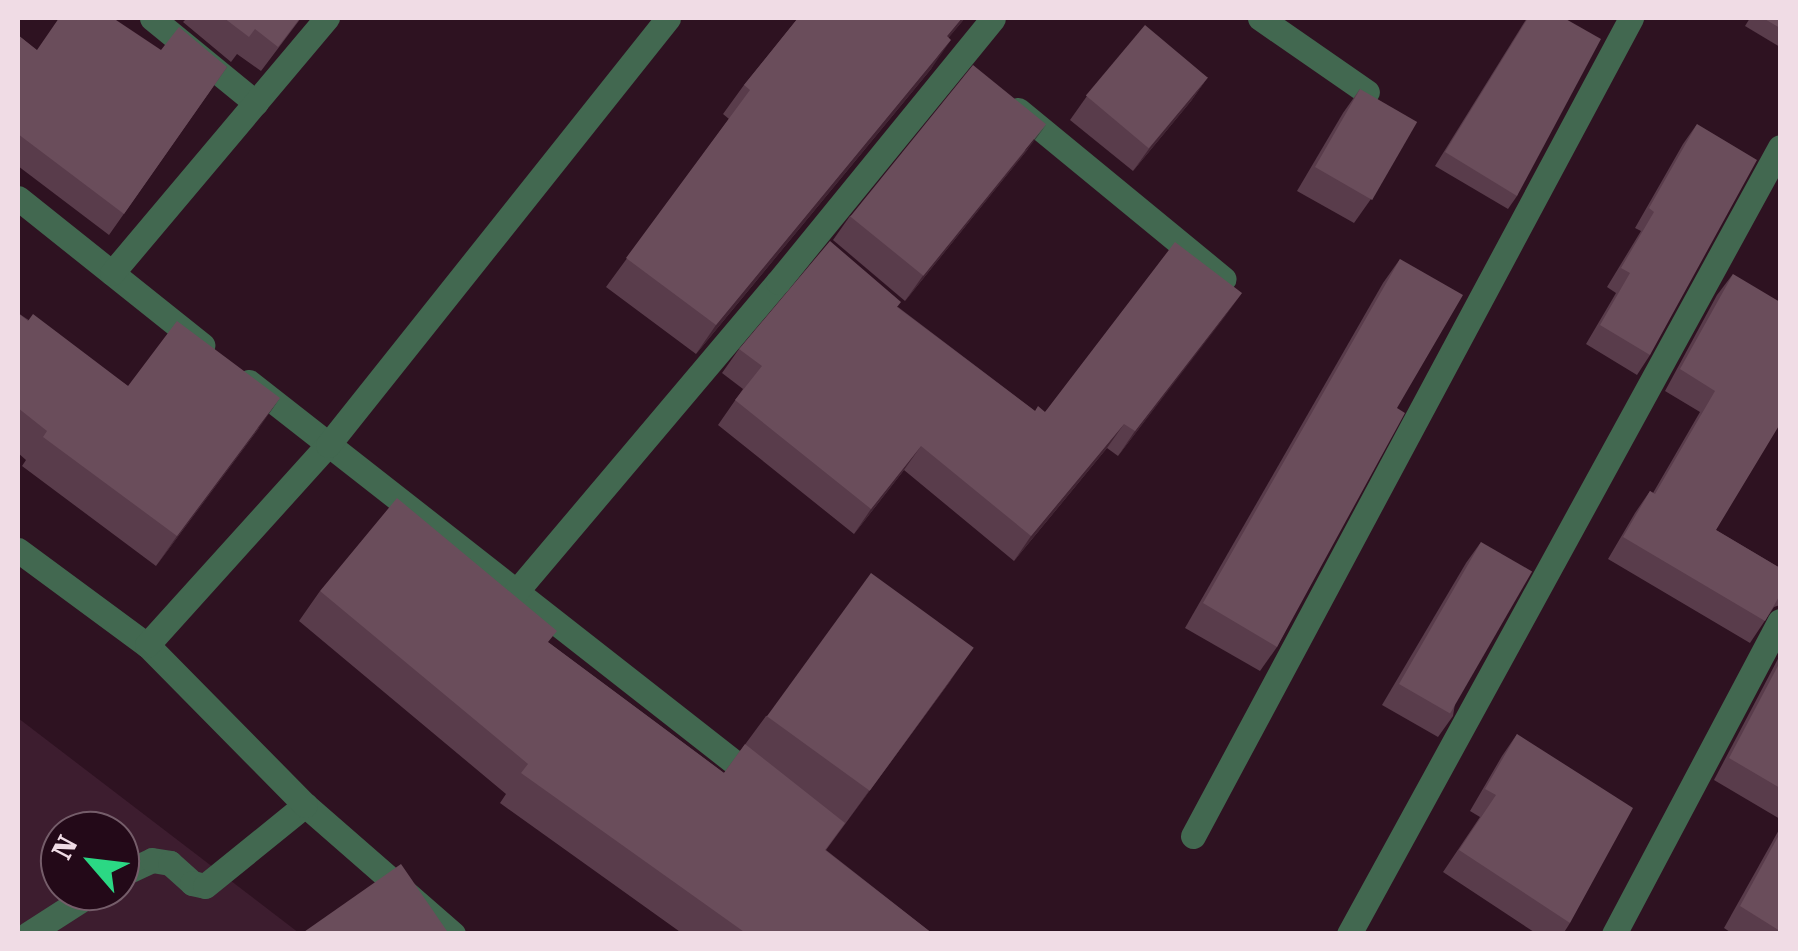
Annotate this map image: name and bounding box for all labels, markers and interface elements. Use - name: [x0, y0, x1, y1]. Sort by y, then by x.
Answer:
- north arrow: [40, 811, 140, 911]
- text: N: [45, 830, 84, 865]

